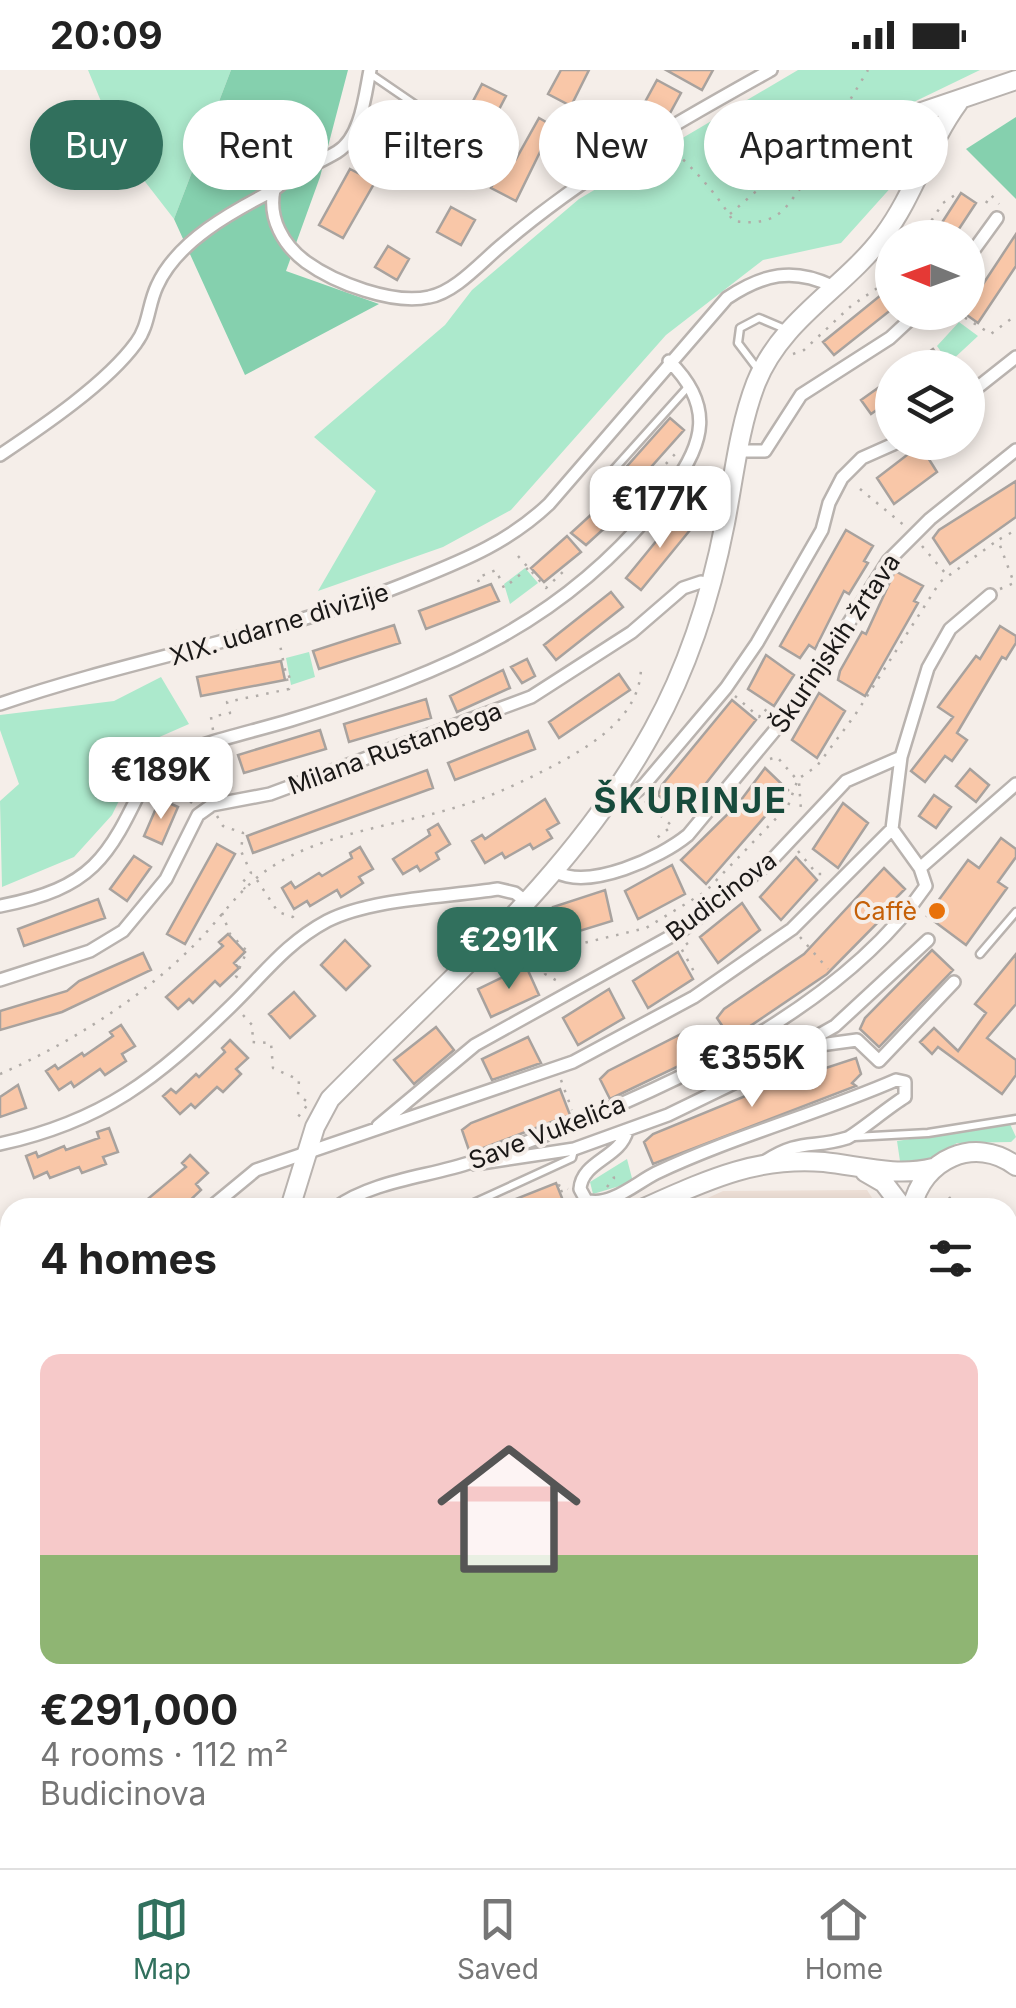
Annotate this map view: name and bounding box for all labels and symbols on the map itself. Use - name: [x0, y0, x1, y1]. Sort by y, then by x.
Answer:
- north arrow: [875, 220, 985, 330]
- pin: €177K: [590, 466, 730, 551]
- street label: Škurinjskih žrtava: [763, 547, 906, 738]
- street label: XIX. udarne divizije: [166, 576, 392, 672]
- street label: Milana Rustanbega: [284, 695, 506, 801]
- pin: €189K: [91, 737, 231, 822]
- district label: ŠKURINJE: [594, 779, 788, 821]
- street label: Budicinova: [660, 845, 782, 947]
- place label: Caffè: [853, 896, 917, 926]
- marker: Caffè: [926, 900, 948, 922]
- pin: €291K: [439, 907, 579, 992]
- pin: €355K: [682, 1025, 822, 1110]
- street label: Save Vukelića: [464, 1088, 630, 1176]

